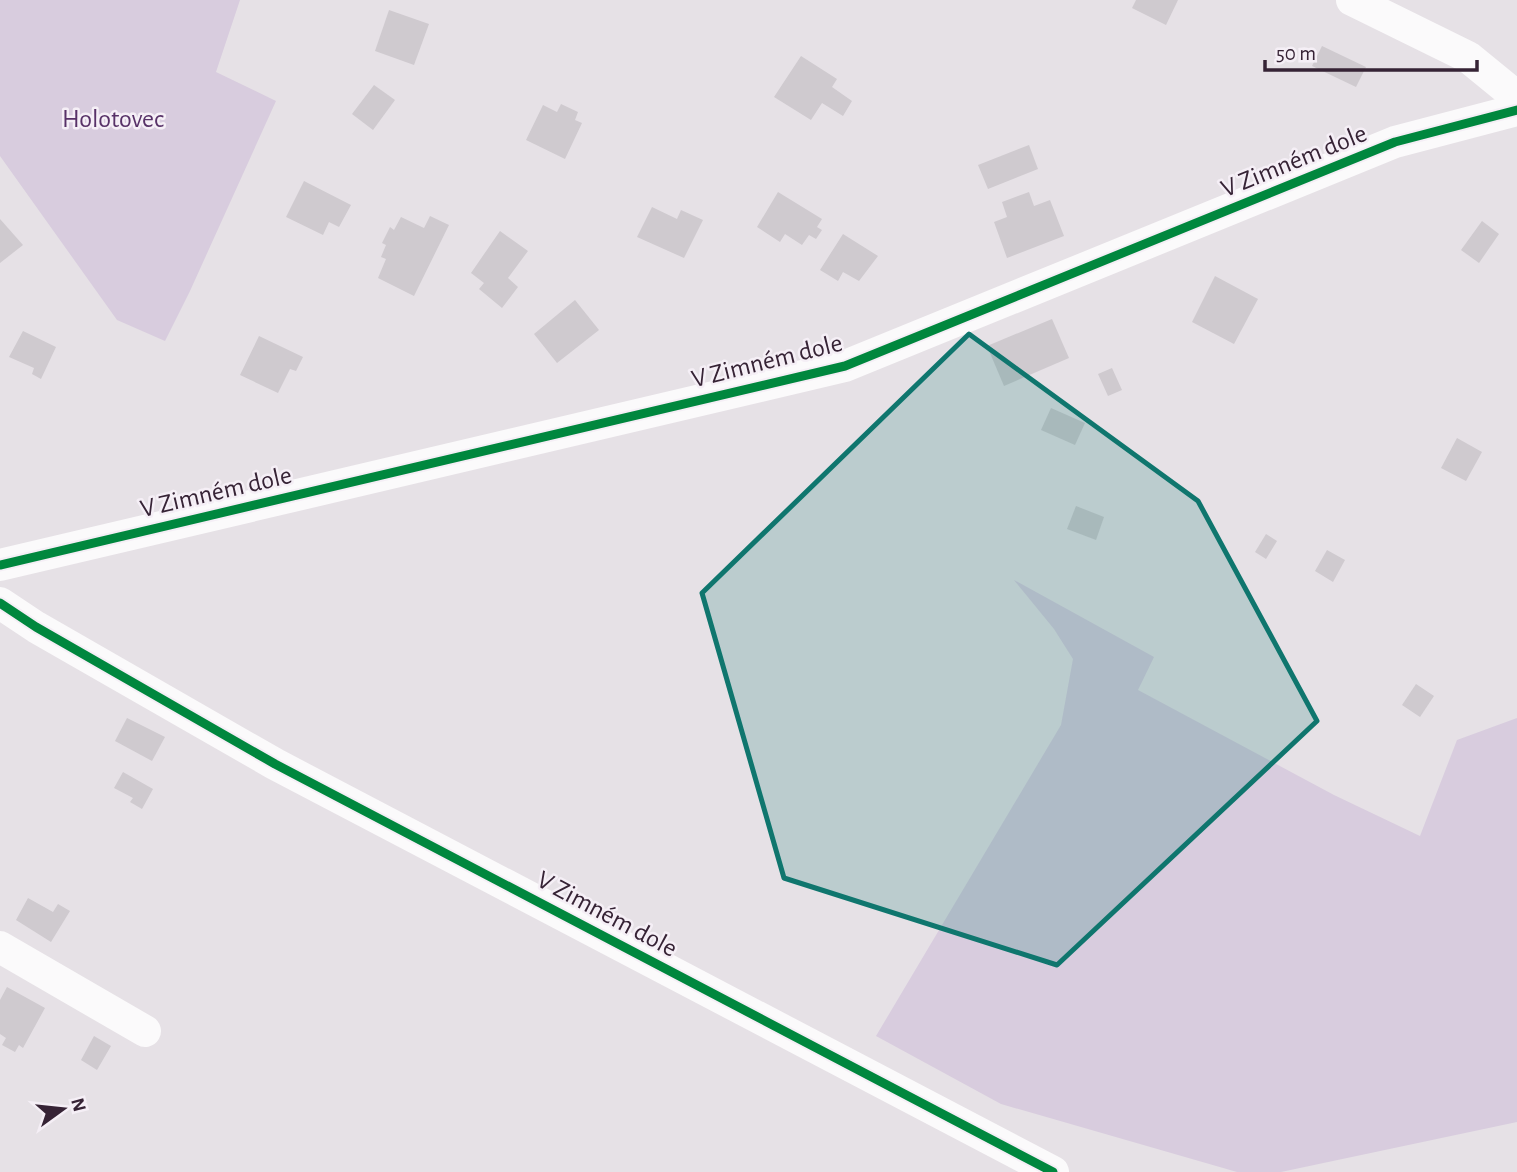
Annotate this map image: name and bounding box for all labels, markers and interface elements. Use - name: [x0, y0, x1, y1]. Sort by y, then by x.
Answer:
- scale bar: [1265, 28, 1477, 72]
- text: 50 m: [1276, 43, 1316, 64]
- park label: Holotovec: [62, 106, 164, 132]
- street label: V Zimném dole: [1217, 120, 1371, 202]
- street label: V Zimném dole: [689, 330, 845, 392]
- street label: V Zimném dole: [138, 462, 294, 522]
- street label: V Zimném dole: [533, 866, 681, 962]
- north arrow: [28, 1074, 98, 1144]
- text: N: [67, 1096, 89, 1114]

